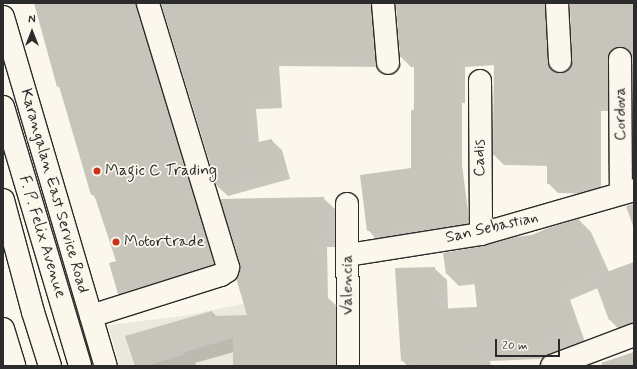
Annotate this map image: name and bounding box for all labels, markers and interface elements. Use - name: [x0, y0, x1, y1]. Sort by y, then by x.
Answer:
- north arrow: [12, 12, 52, 52]
- text: N: [28, 13, 36, 27]
- street label: Cordova: [611, 87, 631, 141]
- street label: Karangalan East Service Road: [16, 88, 92, 294]
- street label: Cadis: [470, 139, 490, 177]
- place label: Magic C Trading: [105, 161, 214, 181]
- marker: Magic C Trading: [92, 166, 102, 176]
- street label: F. P. Felix Avenue: [15, 176, 69, 298]
- street label: San Sebastian: [444, 208, 540, 248]
- place label: Motortrade: [124, 232, 204, 252]
- marker: Motortrade: [111, 237, 121, 247]
- street label: Valencia: [338, 255, 358, 315]
- scale bar: [497, 331, 562, 357]
- text: 20 m: [502, 338, 528, 354]

